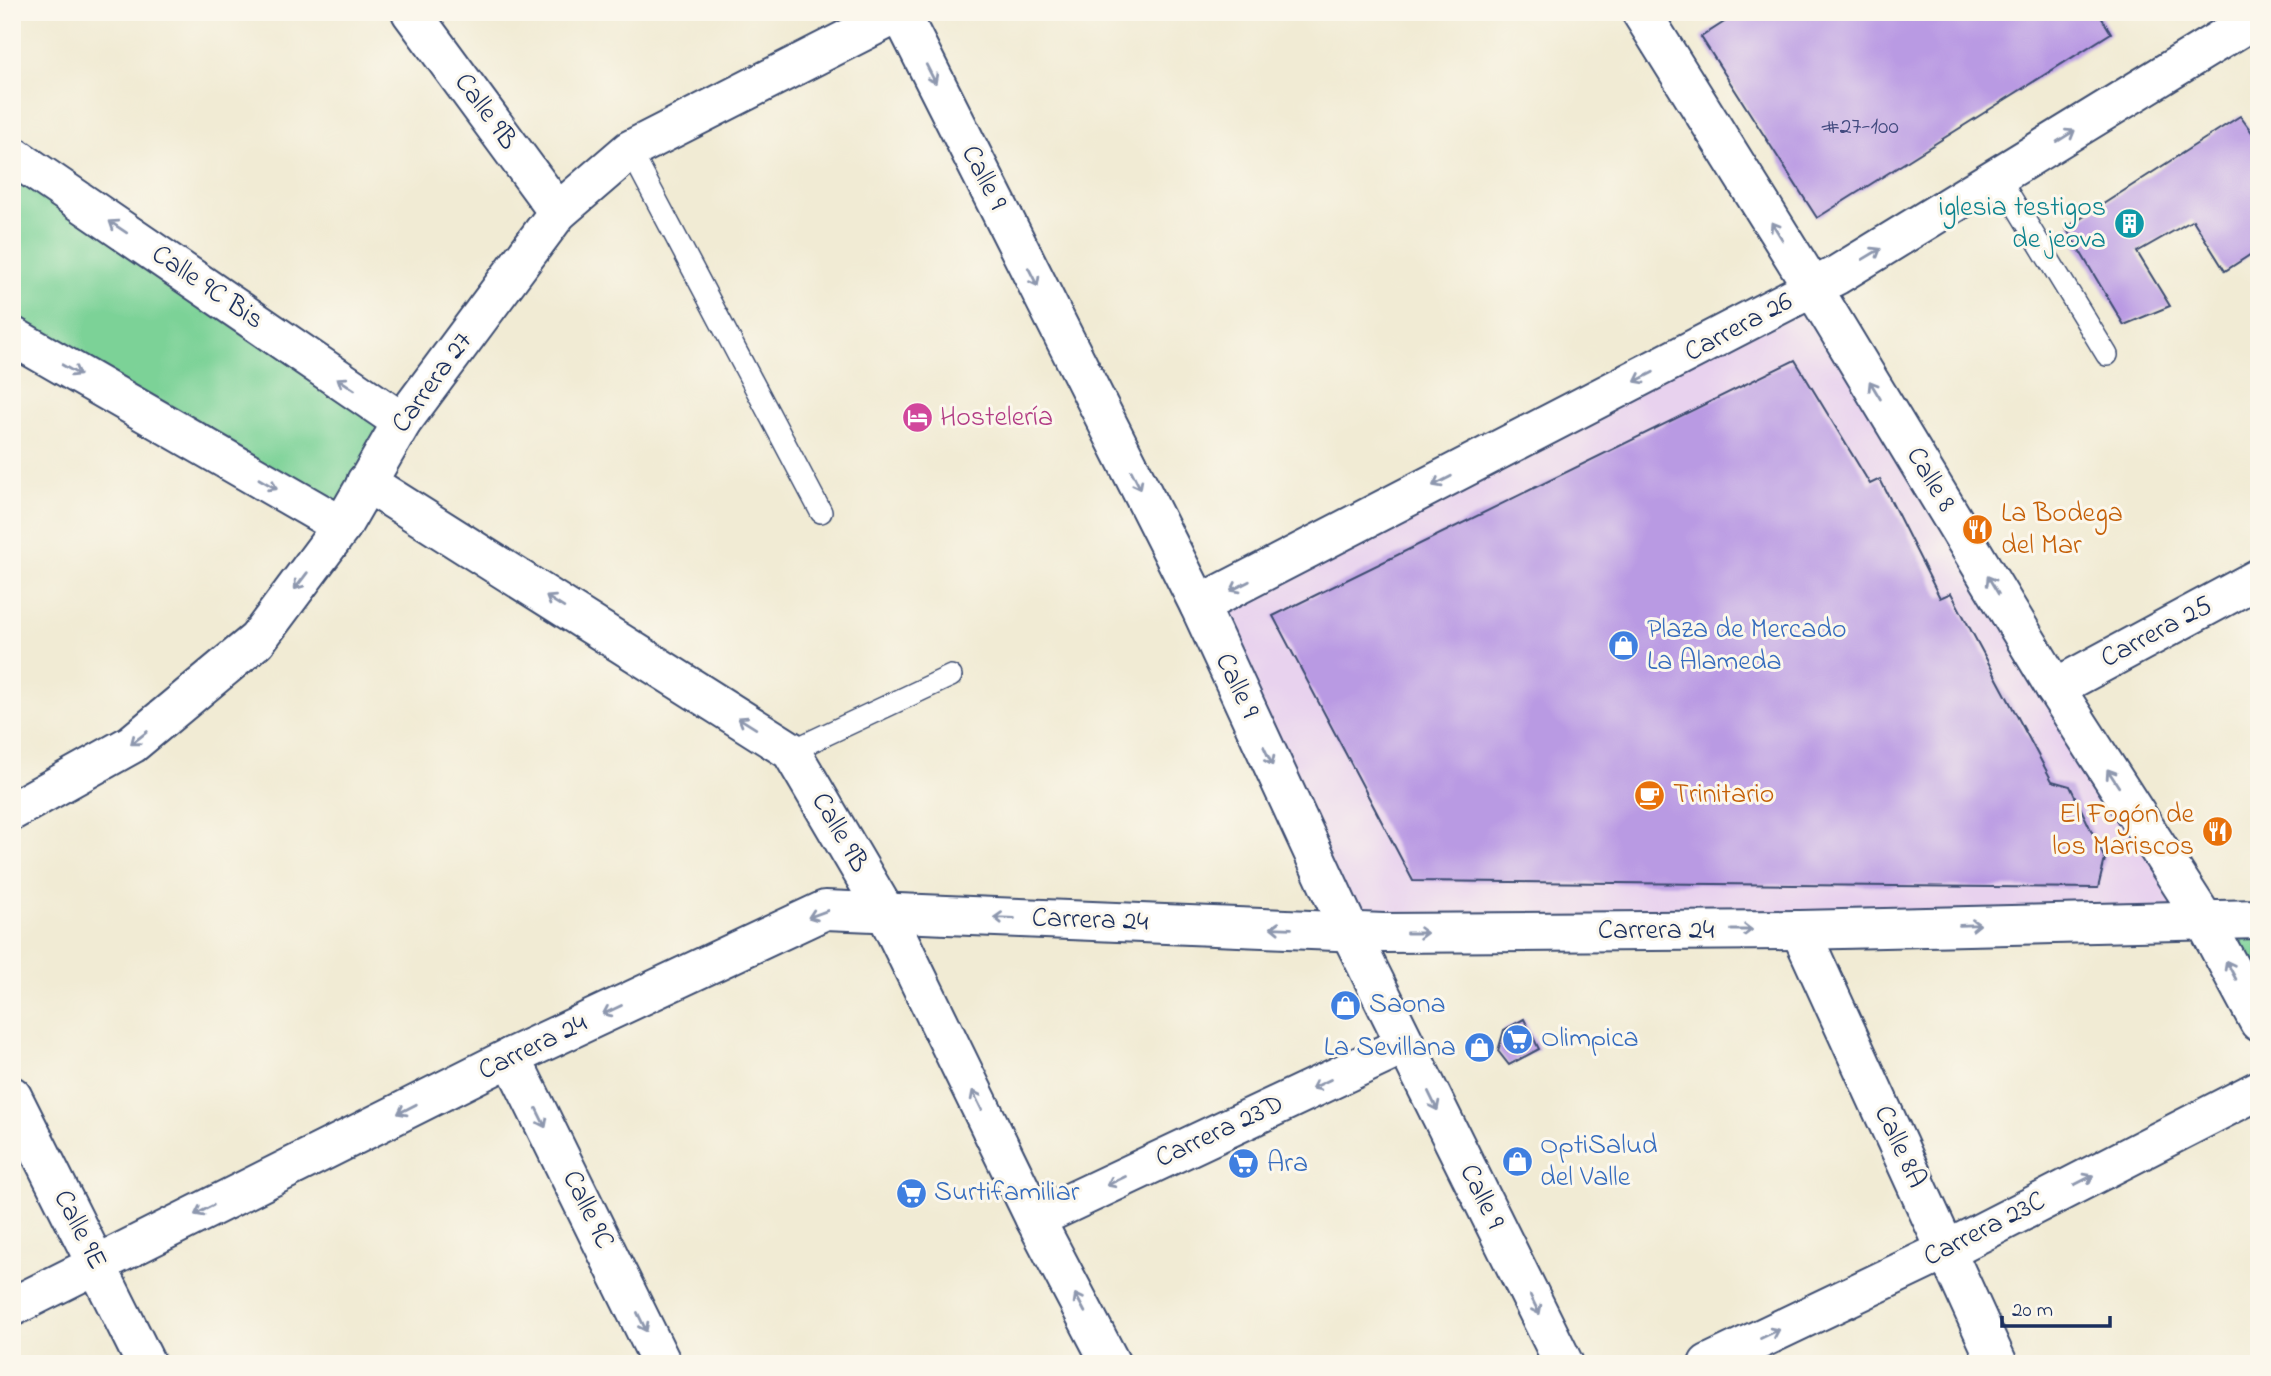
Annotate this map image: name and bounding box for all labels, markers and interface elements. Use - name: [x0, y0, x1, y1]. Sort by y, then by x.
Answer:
- one-way arrow: [924, 63, 938, 84]
- street label: Calle 9B: [443, 65, 527, 159]
- house number: #27-100: [1821, 110, 1899, 145]
- one-way arrow: [2056, 128, 2076, 142]
- street label: Calle 9: [949, 138, 1017, 218]
- place label: iglesia testigos de jeova: [1939, 188, 2106, 261]
- building icon: iglesia testigos de jeova: [2112, 207, 2146, 241]
- one-way arrow: [109, 220, 128, 234]
- one-way arrow: [1769, 221, 1783, 241]
- street label: Calle 9C Bis: [142, 235, 272, 341]
- one-way arrow: [1862, 247, 1882, 261]
- one-way arrow: [1027, 266, 1041, 287]
- street label: Carrera 26: [1678, 282, 1800, 374]
- street label: Carrera 27: [382, 323, 484, 442]
- one-way arrow: [61, 363, 81, 377]
- one-way arrow: [1634, 370, 1655, 384]
- one-way arrow: [337, 377, 356, 391]
- one-way arrow: [1868, 381, 1882, 401]
- place label: Hostelería: [940, 398, 1053, 439]
- hotel icon: Hostelería: [900, 401, 934, 435]
- street label: Calle 8: [1894, 439, 1966, 521]
- one-way arrow: [1129, 469, 1143, 490]
- one-way arrow: [1432, 475, 1453, 489]
- one-way arrow: [258, 477, 278, 491]
- place label: La Bodega del Mar: [2001, 494, 2123, 567]
- restaurant icon: La Bodega del Mar: [1961, 513, 1995, 547]
- one-way arrow: [294, 571, 309, 590]
- one-way arrow: [1986, 575, 2000, 595]
- one-way arrow: [1230, 579, 1251, 593]
- street label: Carrera 25: [2094, 586, 2220, 680]
- one-way arrow: [546, 594, 565, 609]
- place label: Plaza de Mercado La Alameda: [1647, 610, 1847, 683]
- shop icon: Plaza de Mercado La Alameda: [1607, 629, 1641, 663]
- street label: Calle 9: [1203, 647, 1269, 726]
- one-way arrow: [738, 716, 758, 730]
- one-way arrow: [130, 731, 148, 746]
- one-way arrow: [1262, 745, 1276, 766]
- one-way arrow: [2106, 769, 2121, 788]
- place label: Trinitario: [1673, 775, 1774, 816]
- cafe icon: Trinitario: [1633, 778, 1667, 812]
- street label: Calle 9B: [800, 785, 878, 881]
- place label: El Fogón de los Mariscos: [2052, 795, 2194, 868]
- restaurant icon: El Fogón de los Mariscos: [2200, 814, 2234, 848]
- street label: Carrera 24: [1031, 898, 1149, 944]
- one-way arrow: [808, 909, 830, 921]
- one-way arrow: [993, 911, 1016, 924]
- street label: Carrera 24: [1598, 911, 1715, 952]
- one-way arrow: [1958, 918, 1981, 931]
- one-way arrow: [1269, 921, 1292, 934]
- one-way arrow: [1731, 923, 1754, 937]
- one-way arrow: [1405, 926, 1428, 939]
- one-way arrow: [2224, 960, 2237, 981]
- place label: Saona: [1369, 985, 1446, 1026]
- shop icon: Saona: [1329, 988, 1363, 1022]
- one-way arrow: [602, 1003, 623, 1017]
- street label: Carrera 24: [472, 1004, 595, 1092]
- place label: Olimpica: [1541, 1019, 1639, 1060]
- supermarket icon: Olimpica: [1501, 1022, 1535, 1056]
- place label: La Sevillana: [1324, 1028, 1456, 1069]
- shop icon: La Sevillana: [1462, 1031, 1496, 1065]
- one-way arrow: [1311, 1078, 1332, 1091]
- street label: Carrera 23D: [1149, 1084, 1291, 1180]
- one-way arrow: [970, 1090, 984, 1111]
- one-way arrow: [1427, 1090, 1441, 1111]
- street label: Calle 8A: [1862, 1099, 1936, 1195]
- one-way arrow: [397, 1102, 418, 1116]
- one-way arrow: [535, 1107, 549, 1128]
- place label: OptiSalud del Valle: [1540, 1126, 1658, 1199]
- place label: Ara: [1267, 1144, 1308, 1185]
- shop icon: OptiSalud del Valle: [1500, 1145, 1534, 1179]
- supermarket icon: Ara: [1227, 1147, 1261, 1181]
- street label: Calle 9: [1448, 1158, 1515, 1237]
- street label: Calle 9C: [550, 1164, 624, 1256]
- one-way arrow: [2073, 1172, 2094, 1186]
- place label: Surtifamiliar: [934, 1173, 1080, 1214]
- one-way arrow: [1106, 1175, 1127, 1189]
- supermarket icon: Surtifamiliar: [894, 1176, 928, 1210]
- street label: Carrera 23C: [1917, 1182, 2053, 1278]
- street label: Calle 9E: [41, 1183, 117, 1277]
- one-way arrow: [194, 1204, 215, 1218]
- scale bar: [2002, 1285, 2110, 1329]
- one-way arrow: [1072, 1294, 1086, 1314]
- one-way arrow: [1528, 1294, 1542, 1315]
- text: 20 m: [2012, 1296, 2053, 1326]
- one-way arrow: [635, 1311, 649, 1332]
- one-way arrow: [1759, 1327, 1780, 1341]

